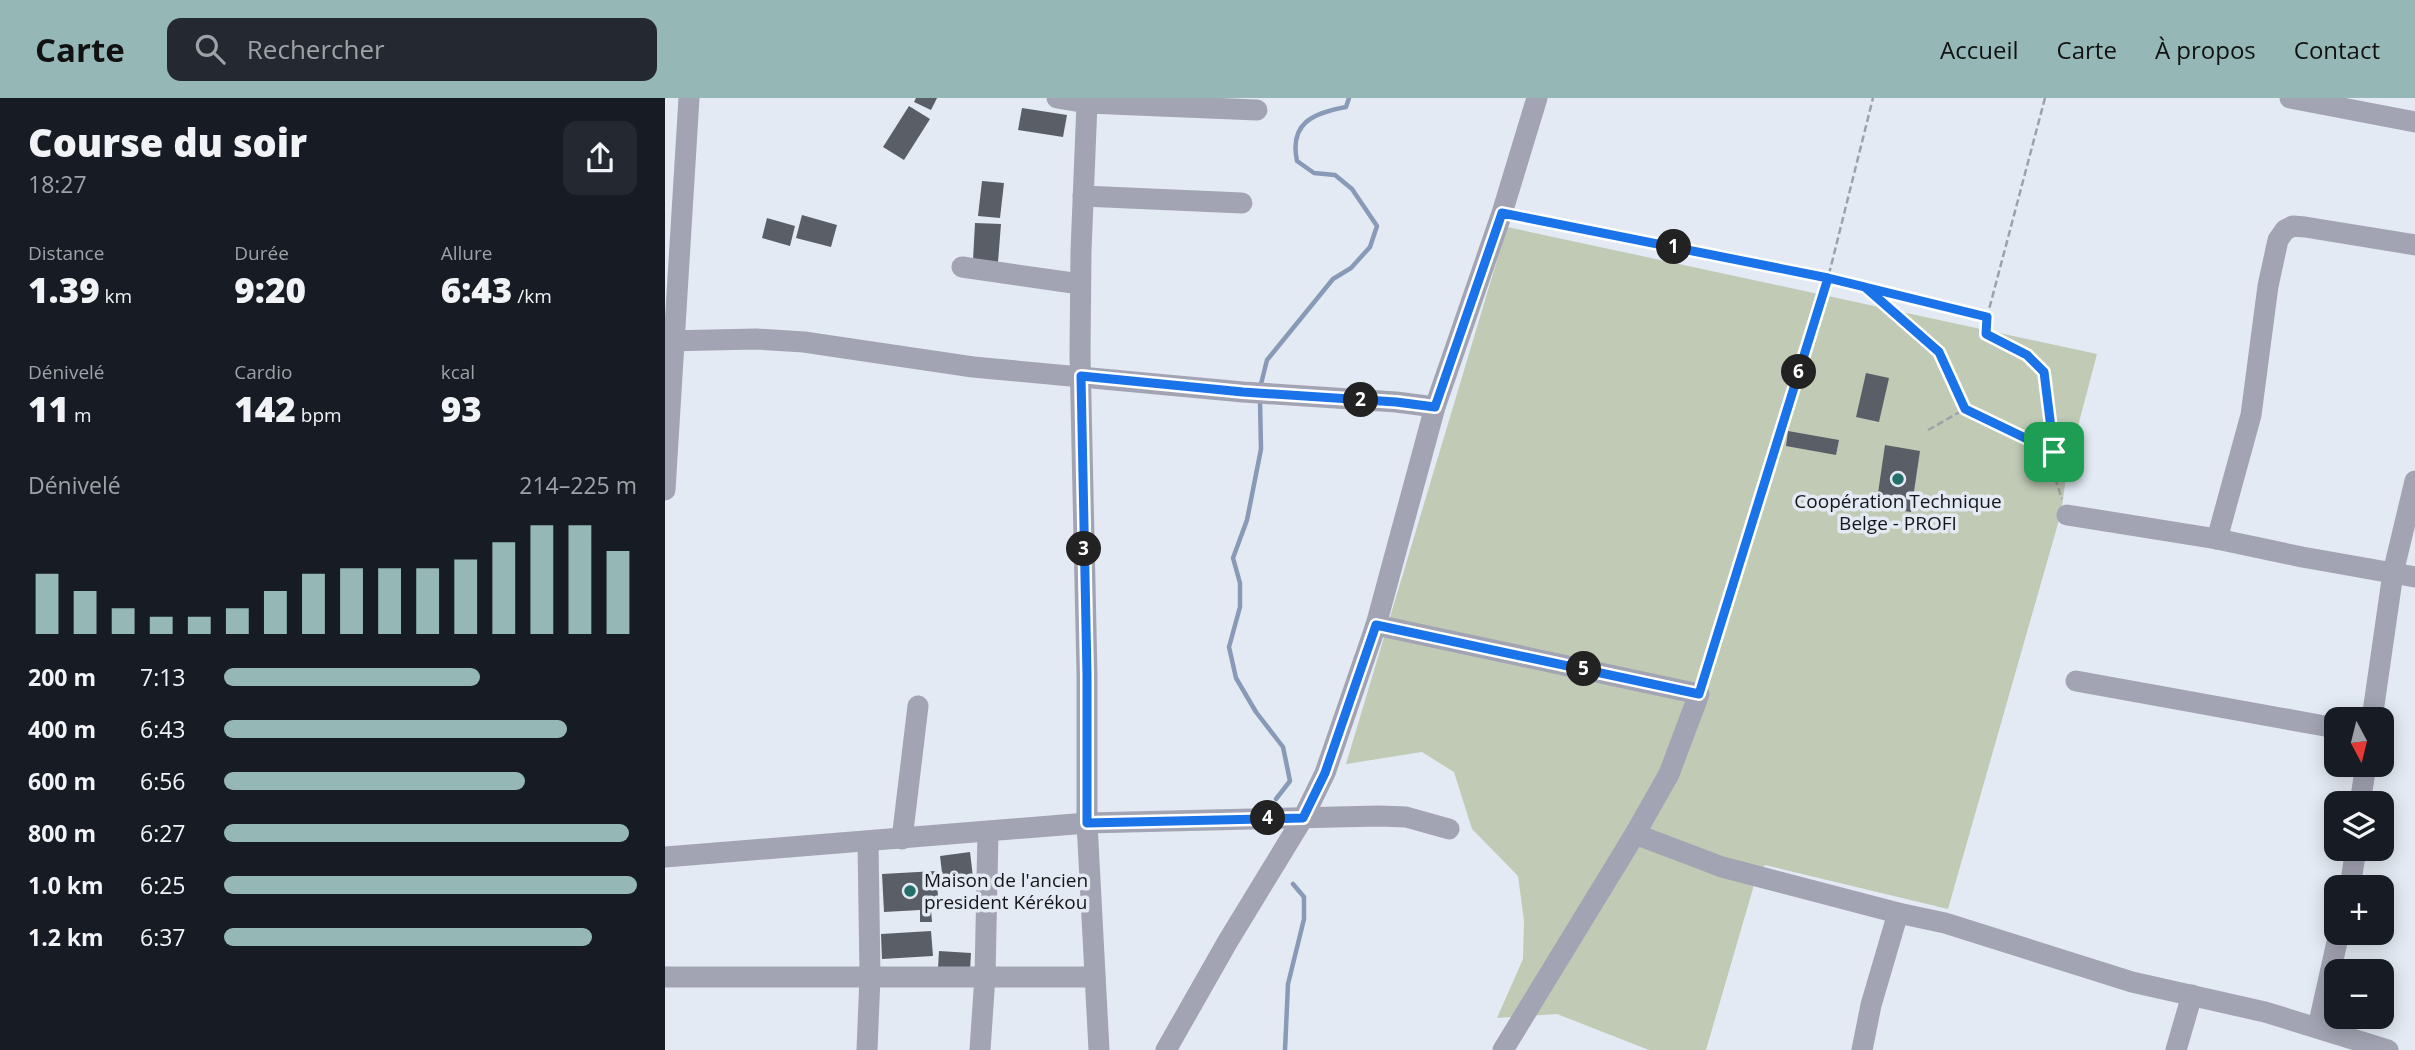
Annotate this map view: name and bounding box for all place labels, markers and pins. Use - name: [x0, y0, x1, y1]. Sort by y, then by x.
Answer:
- pin: 1: [1657, 230, 1691, 264]
- pin: 6: [1781, 354, 1817, 390]
- pin: 2: [1343, 382, 1379, 418]
- pin: [2024, 422, 2084, 482]
- marker: Coopération Technique Belge - PROFI: [1890, 471, 1906, 487]
- place label: Coopération Technique Belge - PROFI: [1794, 488, 2002, 536]
- pin: 3: [1067, 532, 1101, 566]
- pin: 5: [1567, 652, 1601, 686]
- pin: 4: [1251, 800, 1285, 836]
- place label: Maison de l'ancien president Kérékou: [924, 867, 1088, 915]
- marker: Maison de l'ancien president Kérékou: [902, 883, 918, 899]

